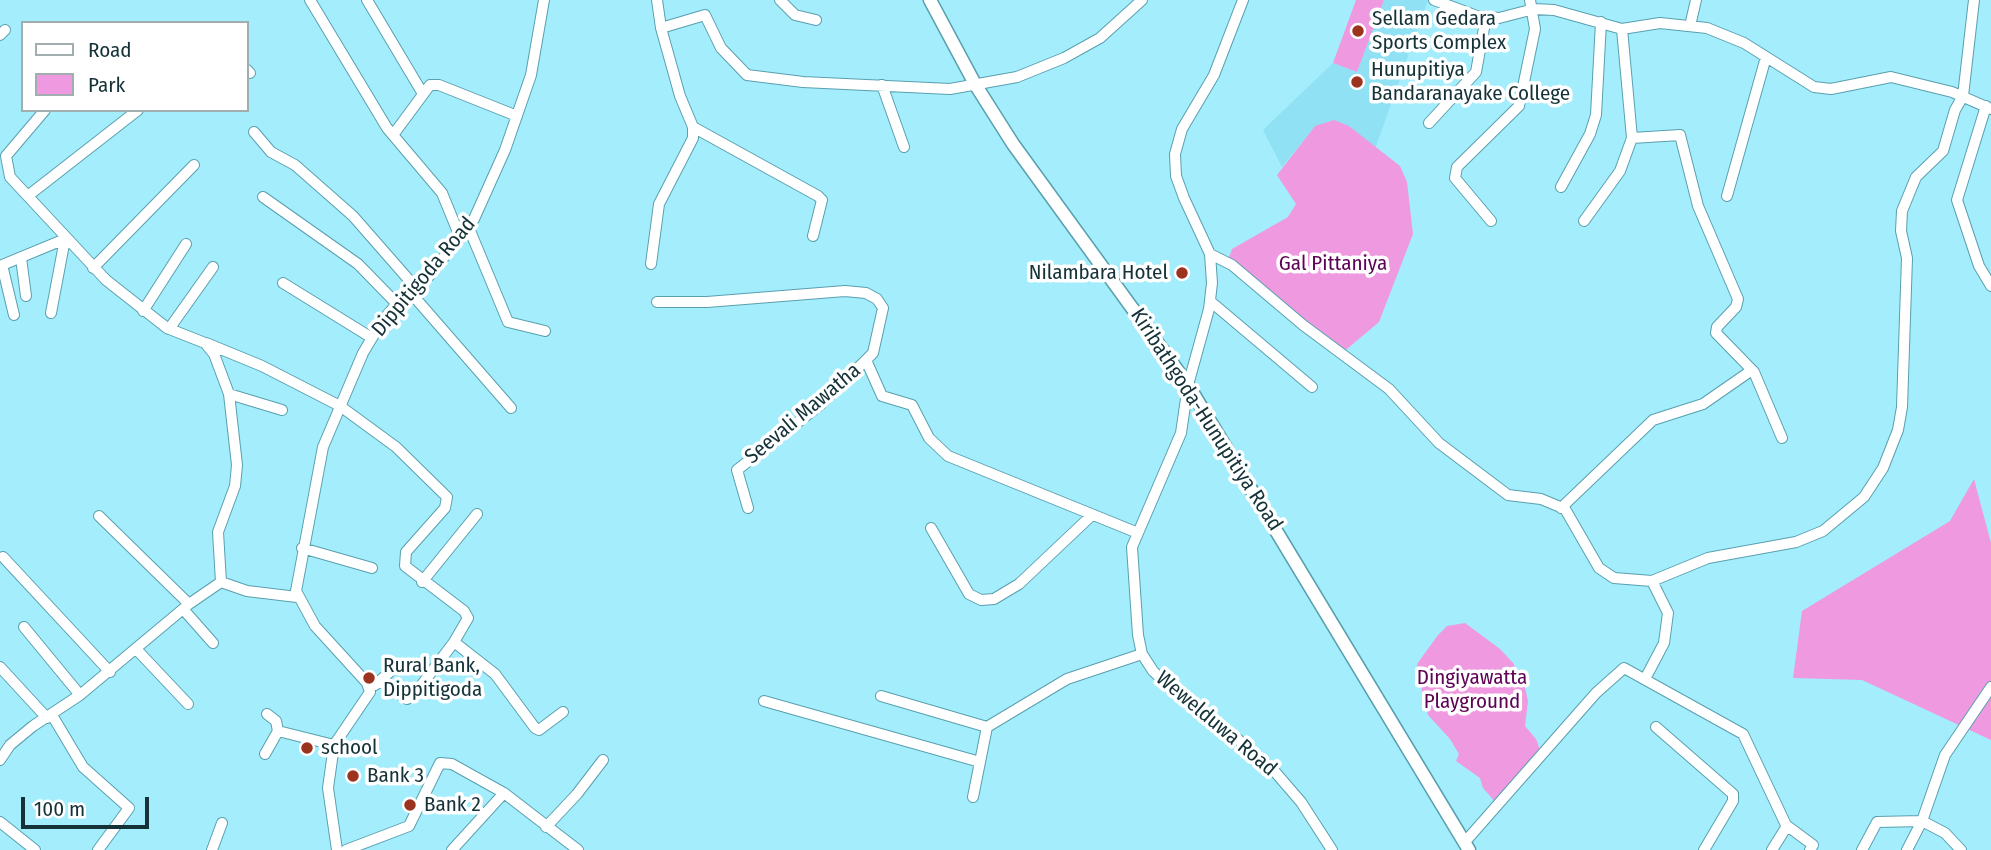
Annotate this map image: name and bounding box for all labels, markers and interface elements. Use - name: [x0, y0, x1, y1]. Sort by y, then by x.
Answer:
- place label: Sellam Gedara Sports Complex: [1372, 6, 1506, 56]
- legend: [21, 21, 248, 112]
- marker: Sellam Gedara Sports Complex: [1350, 23, 1366, 39]
- text: Road: [88, 37, 132, 63]
- place label: Hunupitiya Bandaranayake College: [1371, 57, 1570, 107]
- text: Park: [88, 72, 125, 98]
- marker: Hunupitiya Bandaranayake College: [1349, 74, 1365, 90]
- street label: Dippitigoda Road: [367, 212, 481, 342]
- park label: Gal Pittaniya: [1279, 251, 1387, 277]
- place label: Nilambara Hotel: [1029, 260, 1168, 286]
- marker: Nilambara Hotel: [1174, 265, 1190, 281]
- street label: Kiribathgoda-Hunupitiya Road: [1125, 304, 1287, 536]
- street label: Seevali Mawatha: [740, 358, 866, 470]
- place label: Rural Bank, Dippitigoda: [383, 653, 482, 703]
- park label: Dingiyawatta Playground: [1417, 665, 1527, 715]
- street label: Wewelduwa Road: [1150, 666, 1282, 782]
- marker: Rural Bank, Dippitigoda: [361, 670, 377, 686]
- place label: school: [321, 735, 378, 761]
- marker: school: [299, 740, 315, 756]
- place label: Bank 3: [367, 763, 424, 789]
- marker: Bank 3: [345, 768, 361, 784]
- scale bar: [24, 784, 152, 828]
- place label: Bank 2: [424, 792, 481, 818]
- text: 100 m: [34, 796, 85, 822]
- marker: Bank 2: [402, 797, 418, 813]

